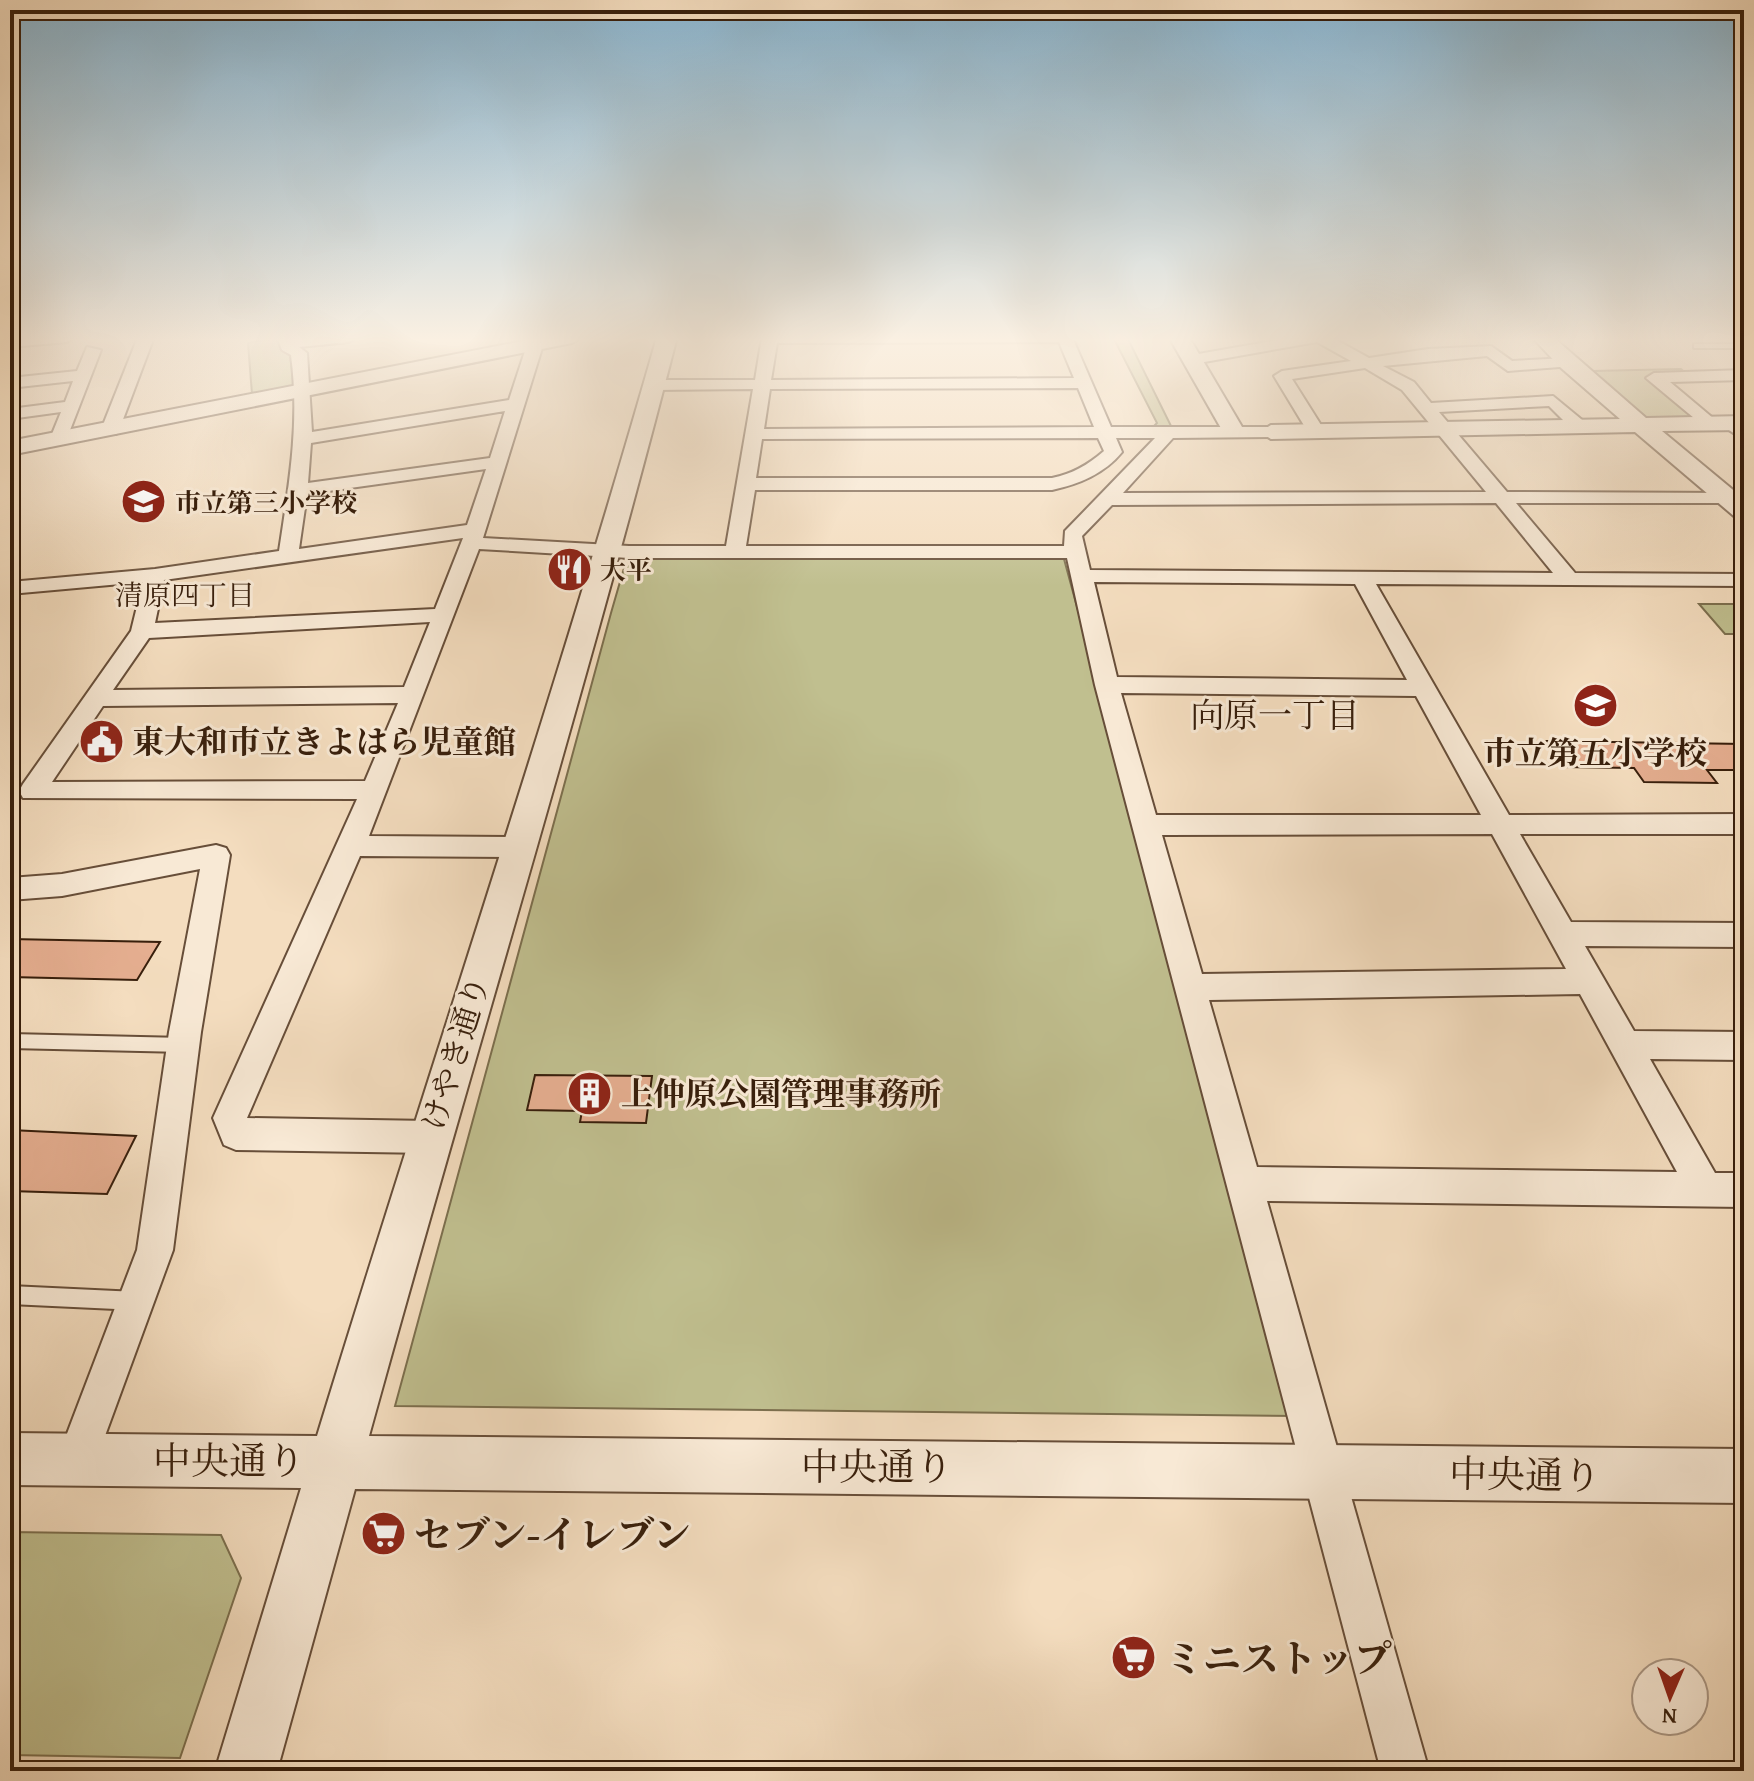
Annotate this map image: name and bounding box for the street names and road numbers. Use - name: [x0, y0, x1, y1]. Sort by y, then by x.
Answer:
- street label: けやき通り: [409, 970, 501, 1136]
- street label: 中央通り: [153, 1432, 305, 1488]
- street label: 中央通り: [801, 1438, 953, 1494]
- street label: 中央通り: [1449, 1445, 1601, 1503]

